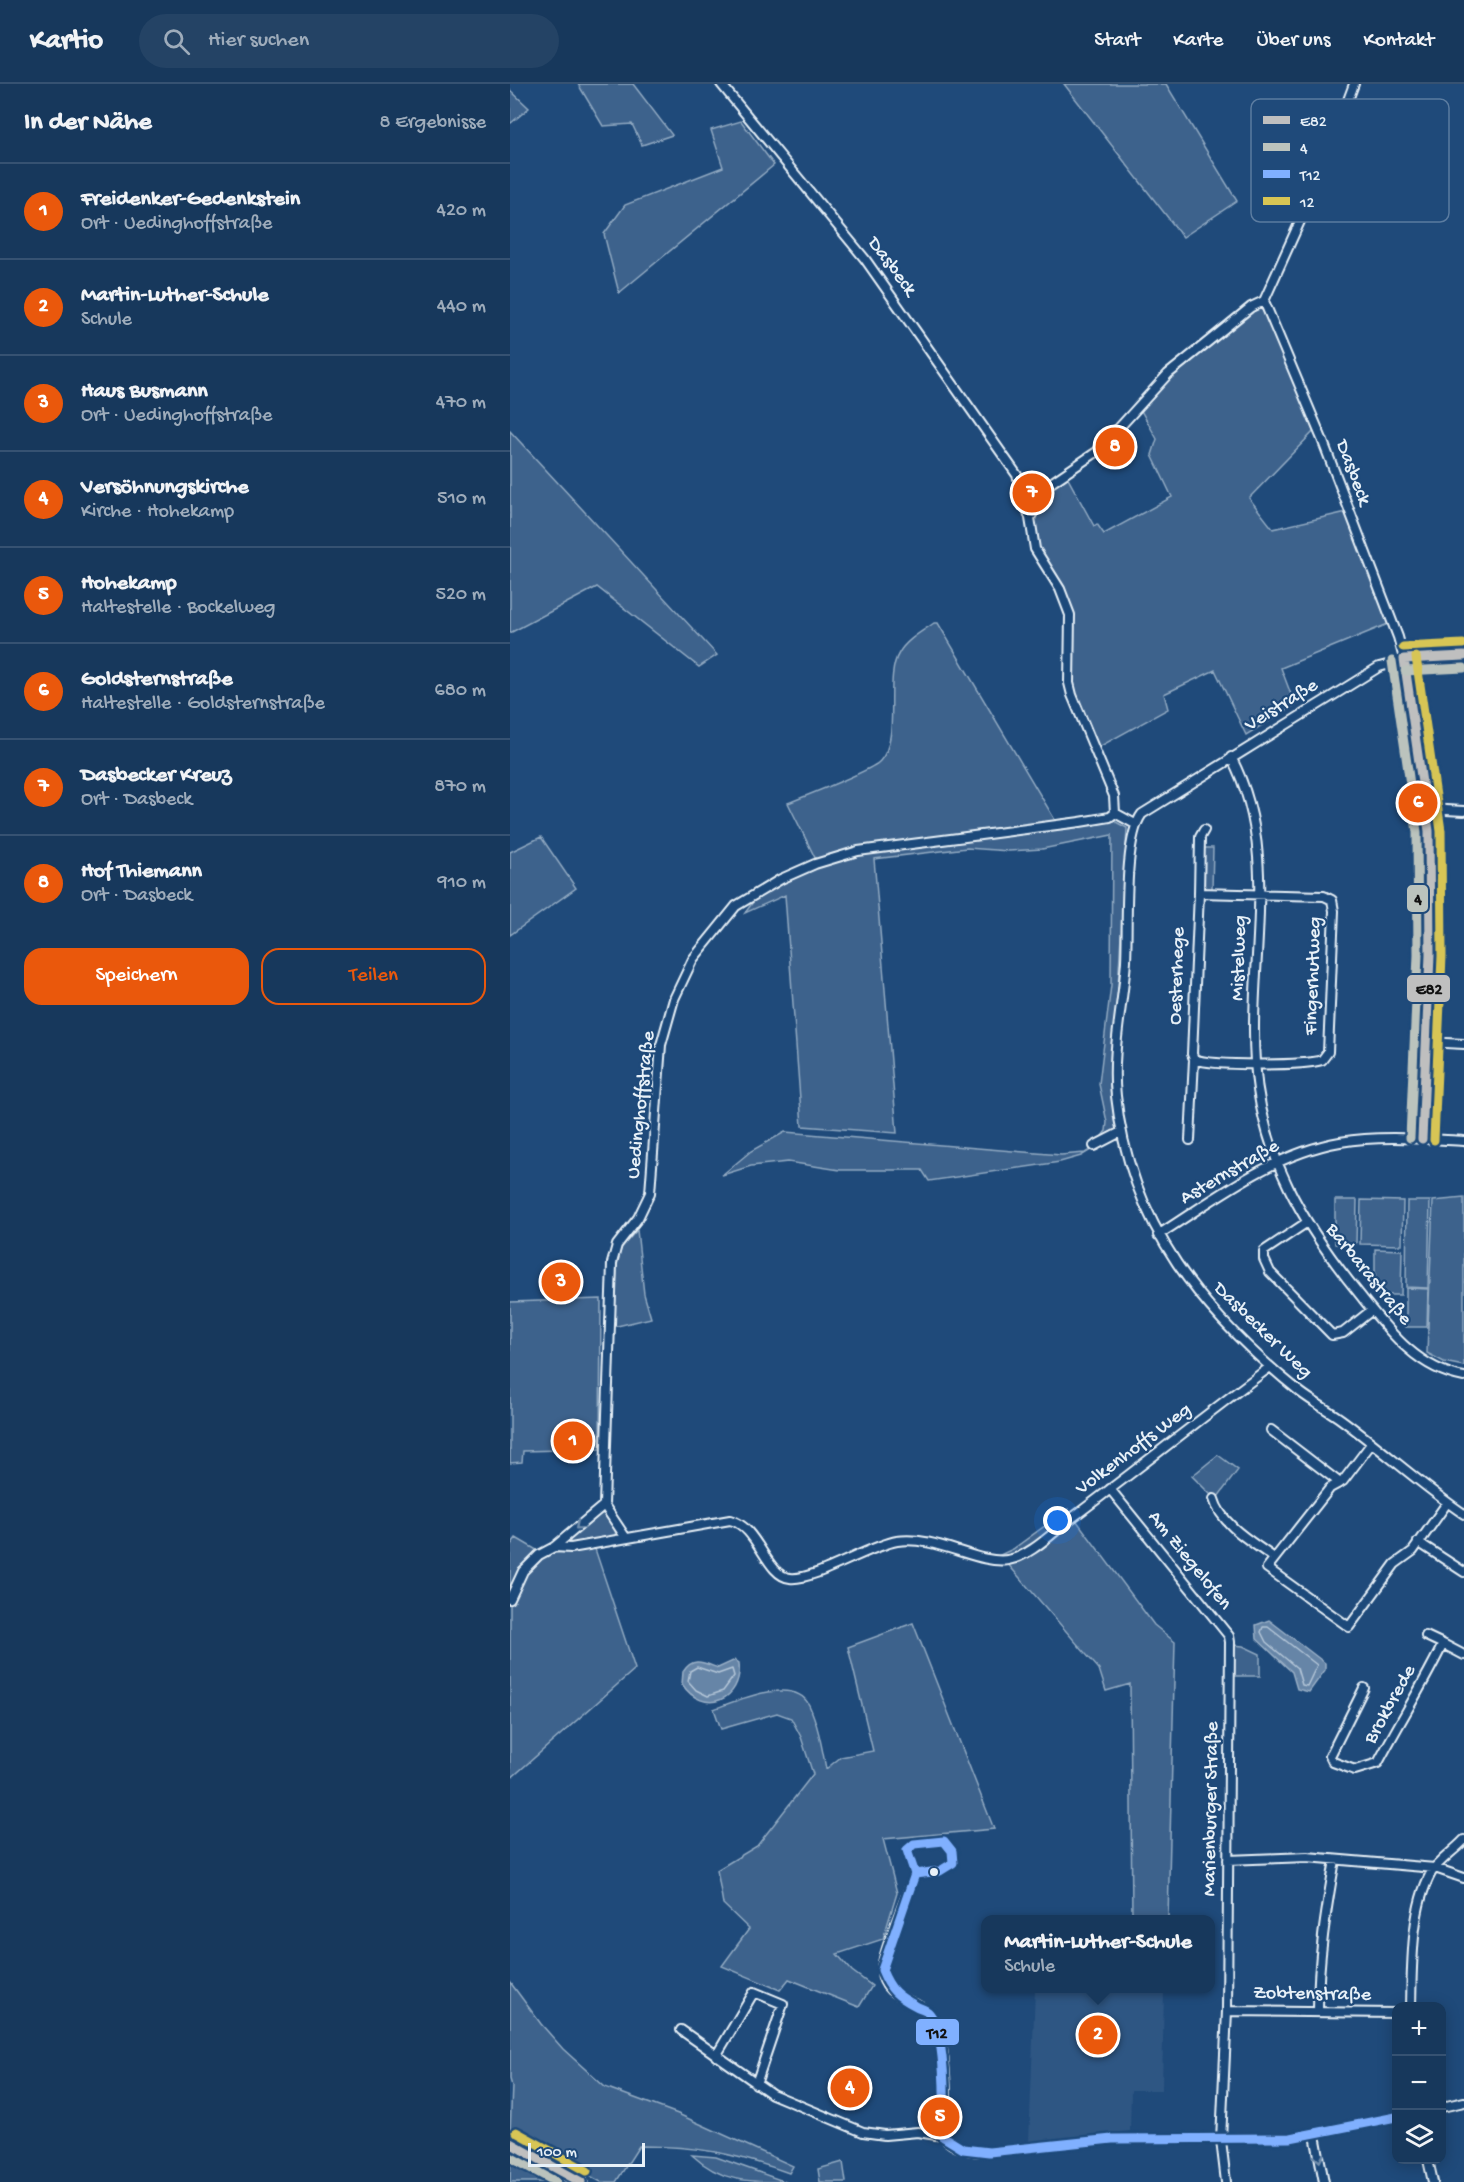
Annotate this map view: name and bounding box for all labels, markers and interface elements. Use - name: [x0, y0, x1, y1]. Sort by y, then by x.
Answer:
- search box: [139, 14, 559, 68]
- text: Kartio: [30, 25, 103, 58]
- icon: search: [160, 25, 193, 58]
- text: Hier suchen: [208, 28, 309, 54]
- text: Start: [1094, 29, 1140, 54]
- text: Karte: [1173, 29, 1223, 54]
- text: Über uns: [1256, 29, 1330, 54]
- text: Kontakt: [1363, 29, 1434, 54]
- legend: [1251, 99, 1449, 222]
- text: In der Nähe: [24, 108, 152, 139]
- text: 8 Ergebnisse: [380, 112, 486, 135]
- text: E82: [1300, 114, 1327, 133]
- text: 4: [1300, 141, 1308, 160]
- text: T12: [1299, 168, 1321, 187]
- text: Freidenker-Gedenkstein: [81, 187, 300, 213]
- text: 12: [1299, 195, 1314, 214]
- text: 1: [39, 200, 48, 223]
- text: 420 m: [436, 200, 486, 223]
- text: Ort · Uedinghoffstraße: [81, 213, 272, 236]
- street label: Dasbeck: [860, 231, 922, 303]
- text: Martin-Luther-Schule: [81, 283, 269, 309]
- text: 2: [39, 296, 48, 319]
- text: 440 m: [437, 296, 486, 319]
- text: Schule: [81, 309, 132, 332]
- text: Haus Busmann: [81, 379, 208, 405]
- text: 3: [38, 392, 49, 415]
- text: 470 m: [436, 392, 486, 415]
- text: Ort · Uedinghoffstraße: [81, 405, 272, 428]
- pin: 8: [1096, 424, 1134, 470]
- street label: Dasbeck: [1328, 435, 1376, 511]
- pin: 7: [1012, 470, 1052, 516]
- text: Versöhnungskirche: [81, 475, 249, 501]
- text: 4: [39, 488, 48, 511]
- text: 510 m: [437, 488, 486, 511]
- text: Kirche · Hohekamp: [81, 501, 234, 524]
- text: Hohekamp: [81, 571, 177, 597]
- text: 5: [38, 584, 49, 607]
- text: 520 m: [435, 584, 486, 607]
- text: Haltestelle · Bockelweg: [81, 597, 275, 620]
- text: Goldsternstraße: [81, 667, 233, 693]
- street label: Veistraße: [1240, 674, 1323, 738]
- text: 6: [38, 680, 49, 703]
- text: 680 m: [435, 680, 486, 703]
- text: Haltestelle · Goldsternstraße: [81, 693, 325, 716]
- text: Dasbecker Kreuz: [81, 763, 232, 789]
- text: 7: [38, 776, 49, 799]
- text: 870 m: [434, 776, 486, 799]
- pin: 6: [1398, 780, 1438, 826]
- text: Ort · Dasbeck: [81, 789, 192, 812]
- text: Hof Thiemann: [81, 859, 202, 885]
- text: 8: [38, 872, 49, 895]
- text: 910 m: [438, 872, 486, 895]
- line badge: 4: [1406, 884, 1429, 913]
- text: Ort · Dasbeck: [81, 885, 192, 908]
- text: 4: [1413, 892, 1422, 911]
- street label: Mistelweg: [1227, 915, 1253, 1001]
- street label: Fingerhutweg: [1300, 916, 1328, 1037]
- street label: Oesterhege: [1165, 926, 1191, 1025]
- button: Speichern: [24, 948, 249, 1005]
- button: Teilen: [261, 948, 486, 1005]
- line badge: E82: [1406, 974, 1451, 1003]
- text: E82: [1416, 982, 1442, 1001]
- street label: Uedinghoffstraße: [623, 1029, 661, 1180]
- street label: Asternstraße: [1176, 1135, 1284, 1211]
- street label: Barbarastraße: [1319, 1219, 1417, 1331]
- pin: 3: [542, 1260, 580, 1304]
- street label: Dasbecker Weg: [1206, 1277, 1316, 1384]
- street label: Volkenhoffs Weg: [1071, 1399, 1196, 1502]
- pin: 1: [554, 1418, 592, 1464]
- your location: [1043, 1506, 1072, 1535]
- street label: Am Ziegelofen: [1142, 1507, 1236, 1616]
- one-way arrow: [575, 1519, 586, 1530]
- street label: Brokbrede: [1359, 1661, 1422, 1749]
- street label: Marienburger Straße: [1199, 1721, 1225, 1897]
- unlabelled marker: [928, 1866, 940, 1878]
- popup: [981, 1915, 1215, 1993]
- text: Martin-Luther-Schule: [1004, 1930, 1192, 1956]
- text: Schule: [1004, 1956, 1055, 1979]
- street label: Zobtenstraße: [1253, 1982, 1372, 2008]
- map controls: [1392, 2002, 1446, 2164]
- button: +: [1392, 2002, 1446, 2056]
- pin: 2: [1078, 2012, 1118, 2058]
- line badge: T12: [915, 2018, 960, 2046]
- text: T12: [925, 2026, 947, 2045]
- button: −: [1392, 2056, 1446, 2110]
- pin: 4: [830, 2066, 870, 2110]
- pin: 5: [920, 2094, 960, 2140]
- button: layers: [1392, 2110, 1446, 2164]
- scale bar: [528, 2140, 645, 2168]
- text: 100 m: [537, 2144, 577, 2163]
- one-way arrow: [1312, 2153, 1325, 2163]

